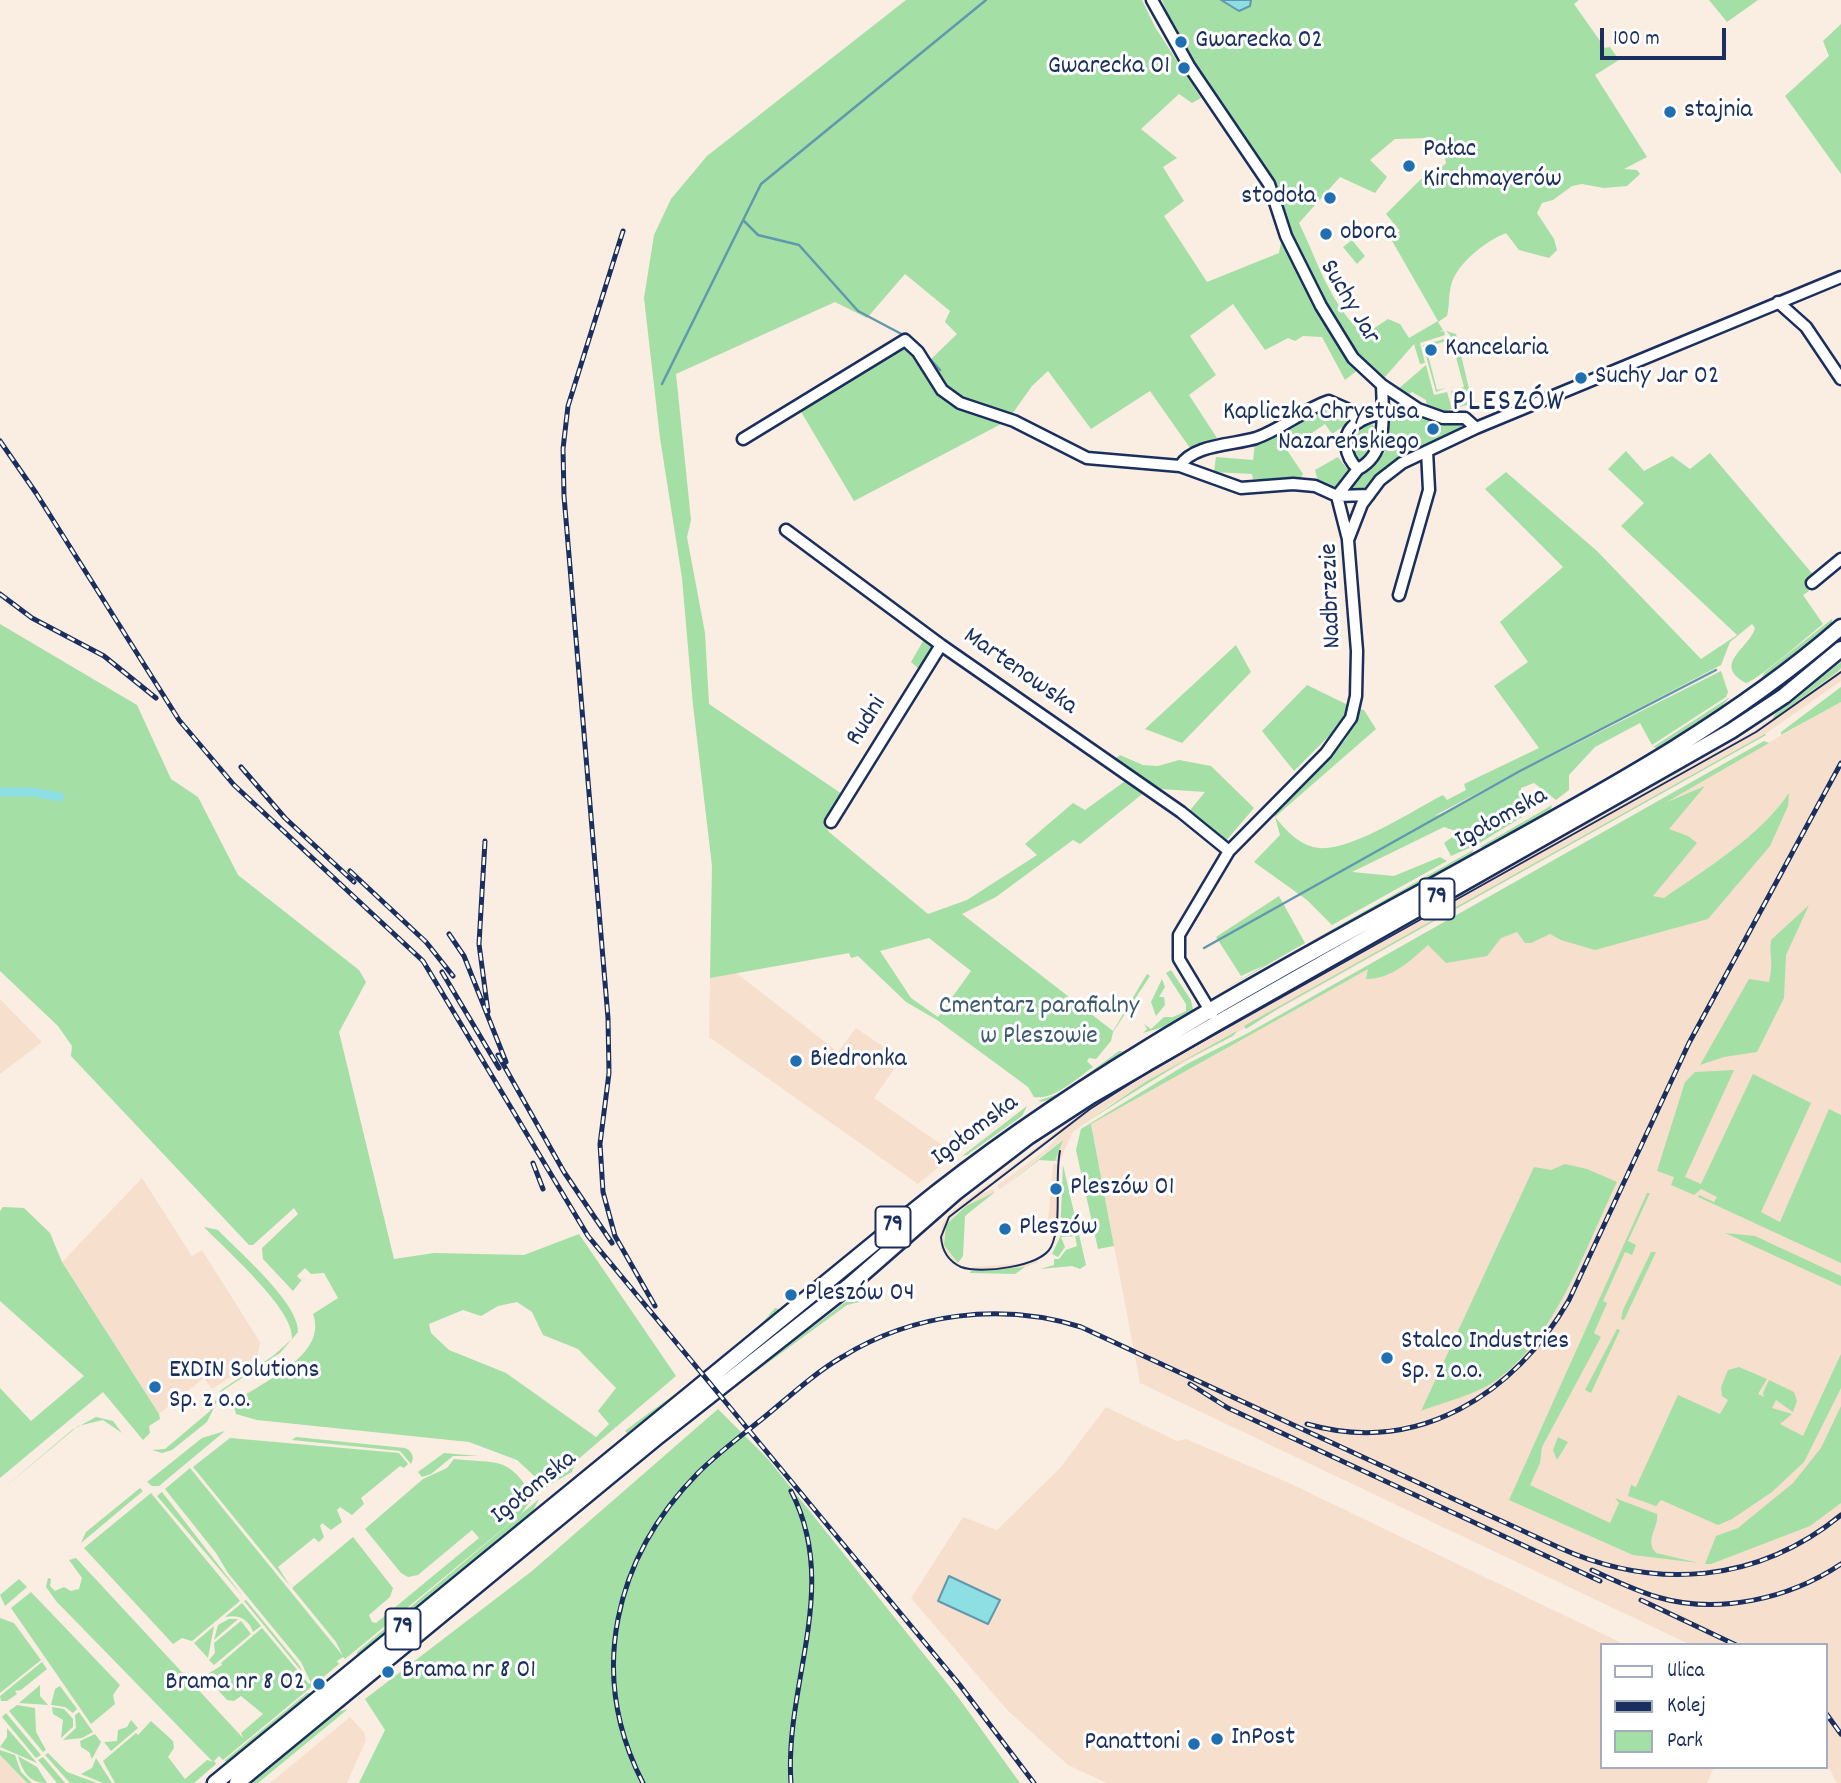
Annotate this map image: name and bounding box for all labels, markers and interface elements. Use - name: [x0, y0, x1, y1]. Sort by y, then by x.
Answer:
- scale bar: [1603, 14, 1729, 58]
- text: 100 m: [1613, 25, 1660, 55]
- place label: Gwarecka 02: [1195, 26, 1323, 58]
- marker: Gwarecka 02: [1173, 34, 1189, 50]
- place label: Gwarecka 01: [1048, 52, 1170, 84]
- marker: Gwarecka 01: [1176, 60, 1192, 76]
- place label: stajnia: [1684, 96, 1753, 128]
- marker: stajnia: [1662, 104, 1678, 120]
- place label: Pałac Kirchmayerów: [1423, 135, 1562, 196]
- marker: Pałac Kirchmayerów: [1401, 158, 1417, 174]
- place label: stodoła: [1241, 182, 1316, 214]
- marker: stodoła: [1322, 190, 1338, 206]
- place label: obora: [1340, 218, 1396, 250]
- marker: obora: [1318, 226, 1334, 242]
- street label: Suchy Jar: [1311, 255, 1385, 351]
- place label: Kancelaria: [1445, 334, 1548, 366]
- marker: Kancelaria: [1423, 342, 1439, 358]
- place label: Suchy Jar 02: [1595, 362, 1719, 394]
- marker: Suchy Jar 02: [1573, 370, 1589, 386]
- district label: PLESZÓW: [1453, 387, 1565, 423]
- place label: Kapliczka Chrystusa Nazareńskiego: [1223, 398, 1419, 460]
- marker: Kapliczka Chrystusa Nazareńskiego: [1425, 421, 1441, 437]
- street label: Nadbrzezie: [1316, 543, 1350, 649]
- street label: Martenowska: [956, 622, 1082, 724]
- street label: Rudni: [841, 691, 895, 753]
- street label: Igołomska: [1450, 782, 1554, 858]
- road number: 79: [1420, 878, 1454, 919]
- park label: Cmentarz parafialny w Pleszowie: [939, 992, 1139, 1054]
- place label: Biedronka: [810, 1045, 907, 1077]
- marker: Biedronka: [788, 1053, 804, 1069]
- street label: Igołomska: [926, 1089, 1026, 1175]
- place label: Pleszów 01: [1070, 1173, 1174, 1205]
- marker: Pleszów 01: [1048, 1181, 1064, 1197]
- road number: 79: [876, 1206, 910, 1247]
- place label: Pleszów: [1019, 1213, 1098, 1245]
- marker: Pleszów: [997, 1221, 1013, 1237]
- place label: Pleszów 04: [805, 1279, 914, 1311]
- marker: Pleszów 04: [783, 1287, 799, 1303]
- place label: Stalco Industries Sp. z o.o.: [1401, 1327, 1569, 1388]
- marker: Stalco Industries Sp. z o.o.: [1379, 1350, 1395, 1366]
- place label: EXDIN Solutions Sp. z o.o.: [169, 1356, 320, 1418]
- marker: EXDIN Solutions Sp. z o.o.: [147, 1379, 163, 1395]
- street label: Igołomska: [486, 1445, 584, 1533]
- road number: 79: [386, 1609, 420, 1650]
- legend: [1600, 1643, 1827, 1769]
- place label: Brama nr 8 01: [402, 1656, 536, 1688]
- text: Ulica: [1667, 1657, 1704, 1687]
- marker: Brama nr 8 01: [380, 1664, 396, 1680]
- place label: Brama nr 8 02: [165, 1668, 305, 1700]
- marker: Brama nr 8 02: [311, 1676, 327, 1692]
- text: Kolej: [1667, 1692, 1706, 1722]
- place label: InPost: [1231, 1723, 1295, 1755]
- text: Park: [1667, 1727, 1703, 1757]
- place label: Panattoni: [1084, 1728, 1180, 1760]
- marker: InPost: [1209, 1731, 1225, 1747]
- marker: Panattoni: [1186, 1736, 1202, 1752]

